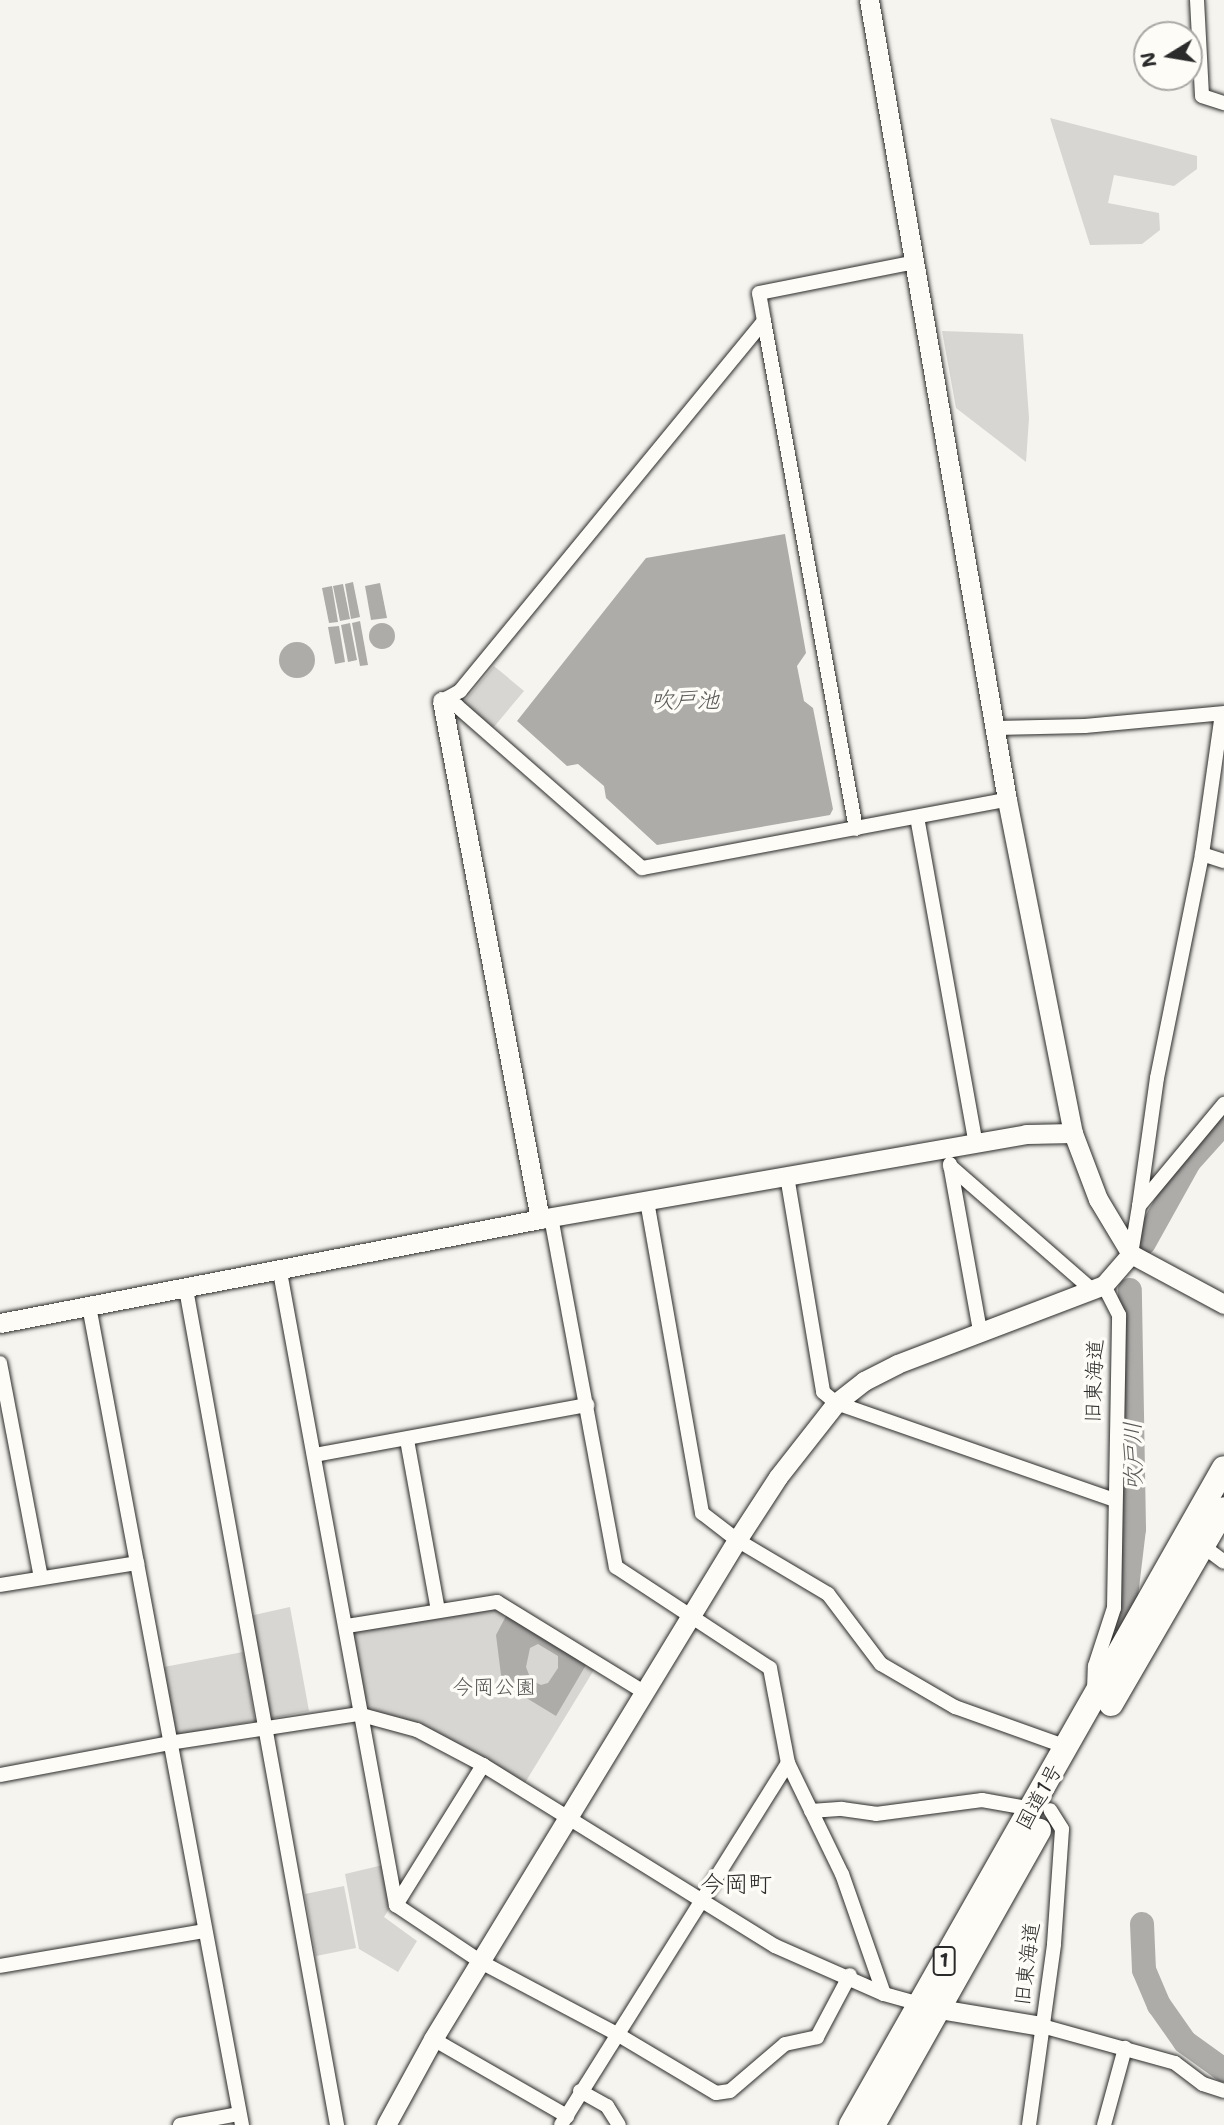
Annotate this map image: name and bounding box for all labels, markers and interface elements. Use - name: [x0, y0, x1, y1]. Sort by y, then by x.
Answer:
- north arrow: [1133, 21, 1203, 91]
- text: N: [1135, 50, 1163, 69]
- water label: 吹戸池: [651, 686, 719, 714]
- street label: 旧東海道: [1080, 1339, 1108, 1423]
- water label: 吹戸川: [1119, 1421, 1147, 1491]
- park label: 今岡公園: [452, 1674, 536, 1700]
- street label: 国道1号: [1011, 1760, 1067, 1834]
- district label: 今岡町: [700, 1871, 772, 1899]
- street label: 旧東海道: [1009, 1921, 1045, 2007]
- road number: 1: [932, 1946, 956, 1977]

